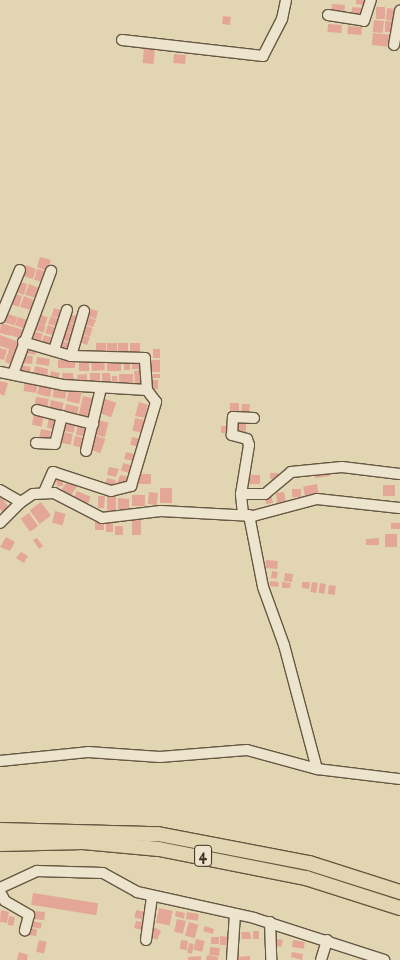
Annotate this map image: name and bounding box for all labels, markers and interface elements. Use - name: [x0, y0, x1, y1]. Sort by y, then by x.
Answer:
- road number: 4: [193, 842, 213, 869]

